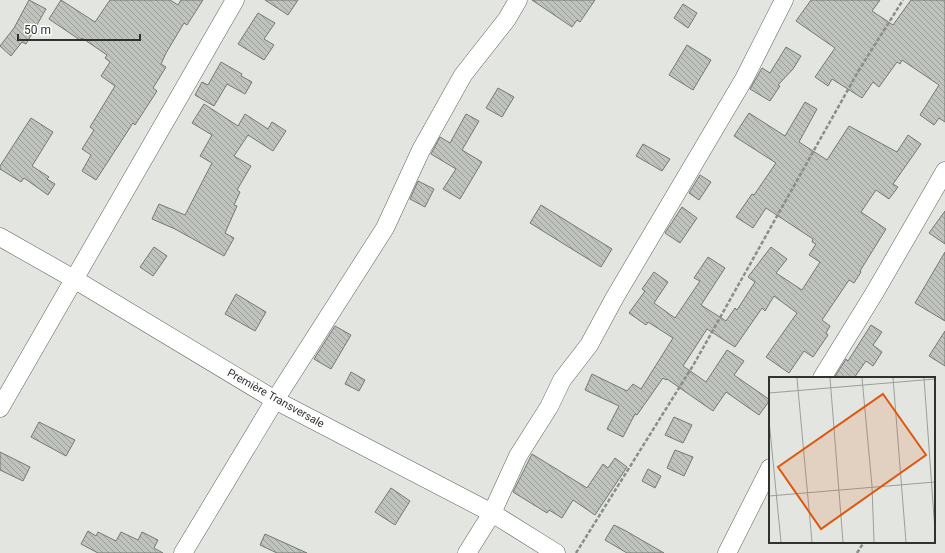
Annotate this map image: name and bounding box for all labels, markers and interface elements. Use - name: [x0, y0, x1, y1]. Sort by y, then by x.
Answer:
- scale bar: [18, 16, 140, 42]
- text: 50 m: [24, 23, 51, 37]
- street label: Première Transversale: [225, 366, 327, 431]
- inset map: [769, 377, 935, 543]

